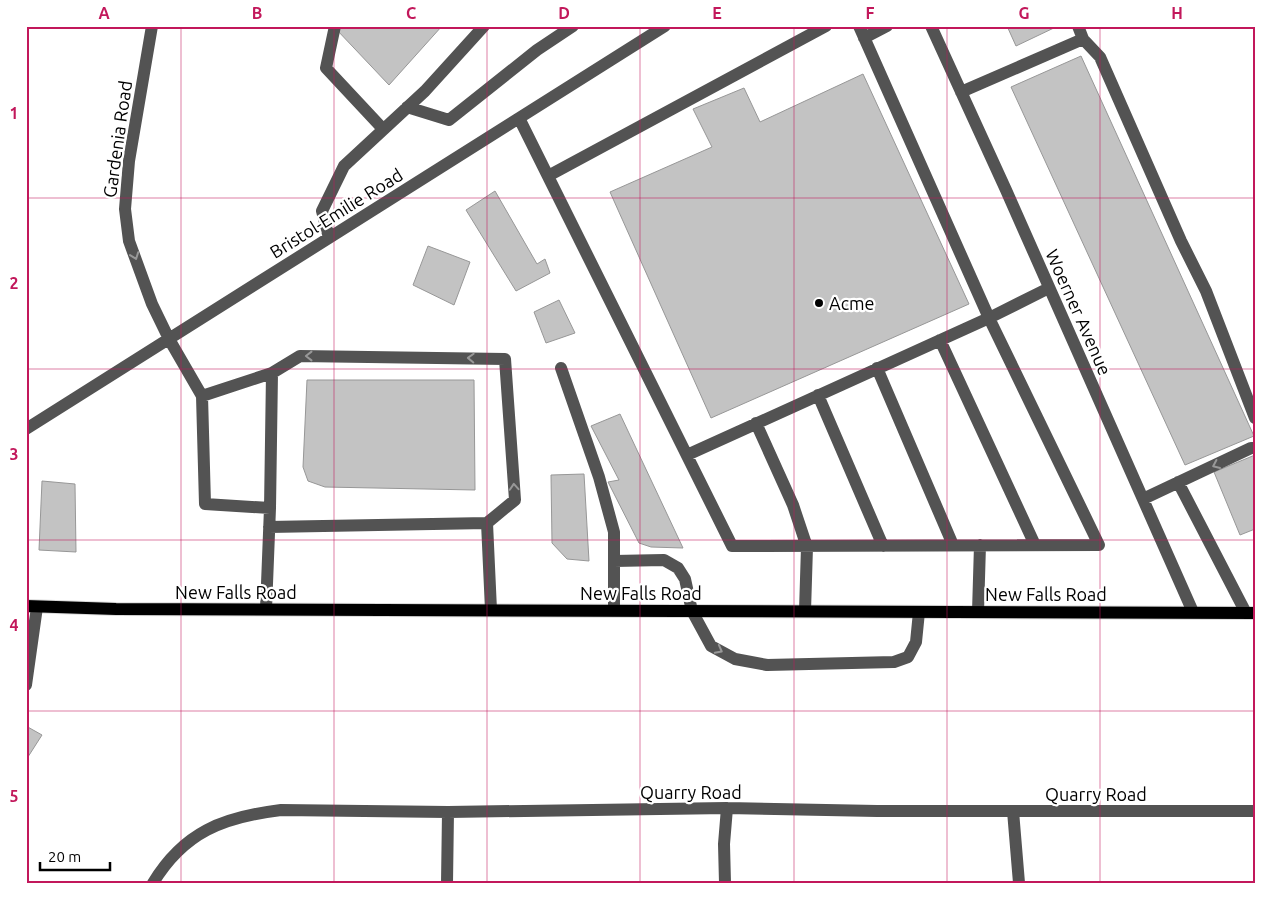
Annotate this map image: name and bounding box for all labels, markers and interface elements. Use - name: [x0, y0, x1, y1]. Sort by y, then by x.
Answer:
- text: A: [98, 4, 110, 22]
- text: B: [252, 4, 262, 22]
- text: C: [406, 4, 416, 22]
- text: D: [558, 4, 570, 22]
- text: E: [712, 4, 722, 22]
- text: F: [866, 4, 875, 22]
- text: G: [1018, 4, 1030, 22]
- text: H: [1171, 4, 1183, 22]
- street label: Gardenia Road: [99, 79, 135, 199]
- text: 1: [9, 104, 19, 122]
- street label: Bristol-Emilie Road: [266, 164, 406, 262]
- street label: Woerner Avenue: [1042, 246, 1116, 378]
- one-way arrow: [129, 251, 139, 260]
- text: 2: [9, 274, 19, 292]
- place label: Acme: [829, 293, 875, 313]
- marker: Acme: [813, 297, 825, 309]
- one-way arrow: [305, 351, 312, 361]
- one-way arrow: [467, 353, 475, 363]
- text: 3: [9, 445, 19, 463]
- one-way arrow: [1212, 458, 1221, 469]
- one-way arrow: [508, 483, 519, 491]
- street label: New Falls Road: [175, 582, 297, 602]
- street label: New Falls Road: [580, 583, 702, 603]
- street label: New Falls Road: [985, 584, 1107, 604]
- text: 4: [9, 616, 19, 634]
- one-way arrow: [713, 644, 722, 654]
- street label: Quarry Road: [640, 782, 742, 803]
- street label: Quarry Road: [1045, 784, 1147, 805]
- text: 5: [9, 787, 19, 805]
- scale bar: [40, 839, 110, 871]
- text: 20 m: [48, 848, 81, 865]

